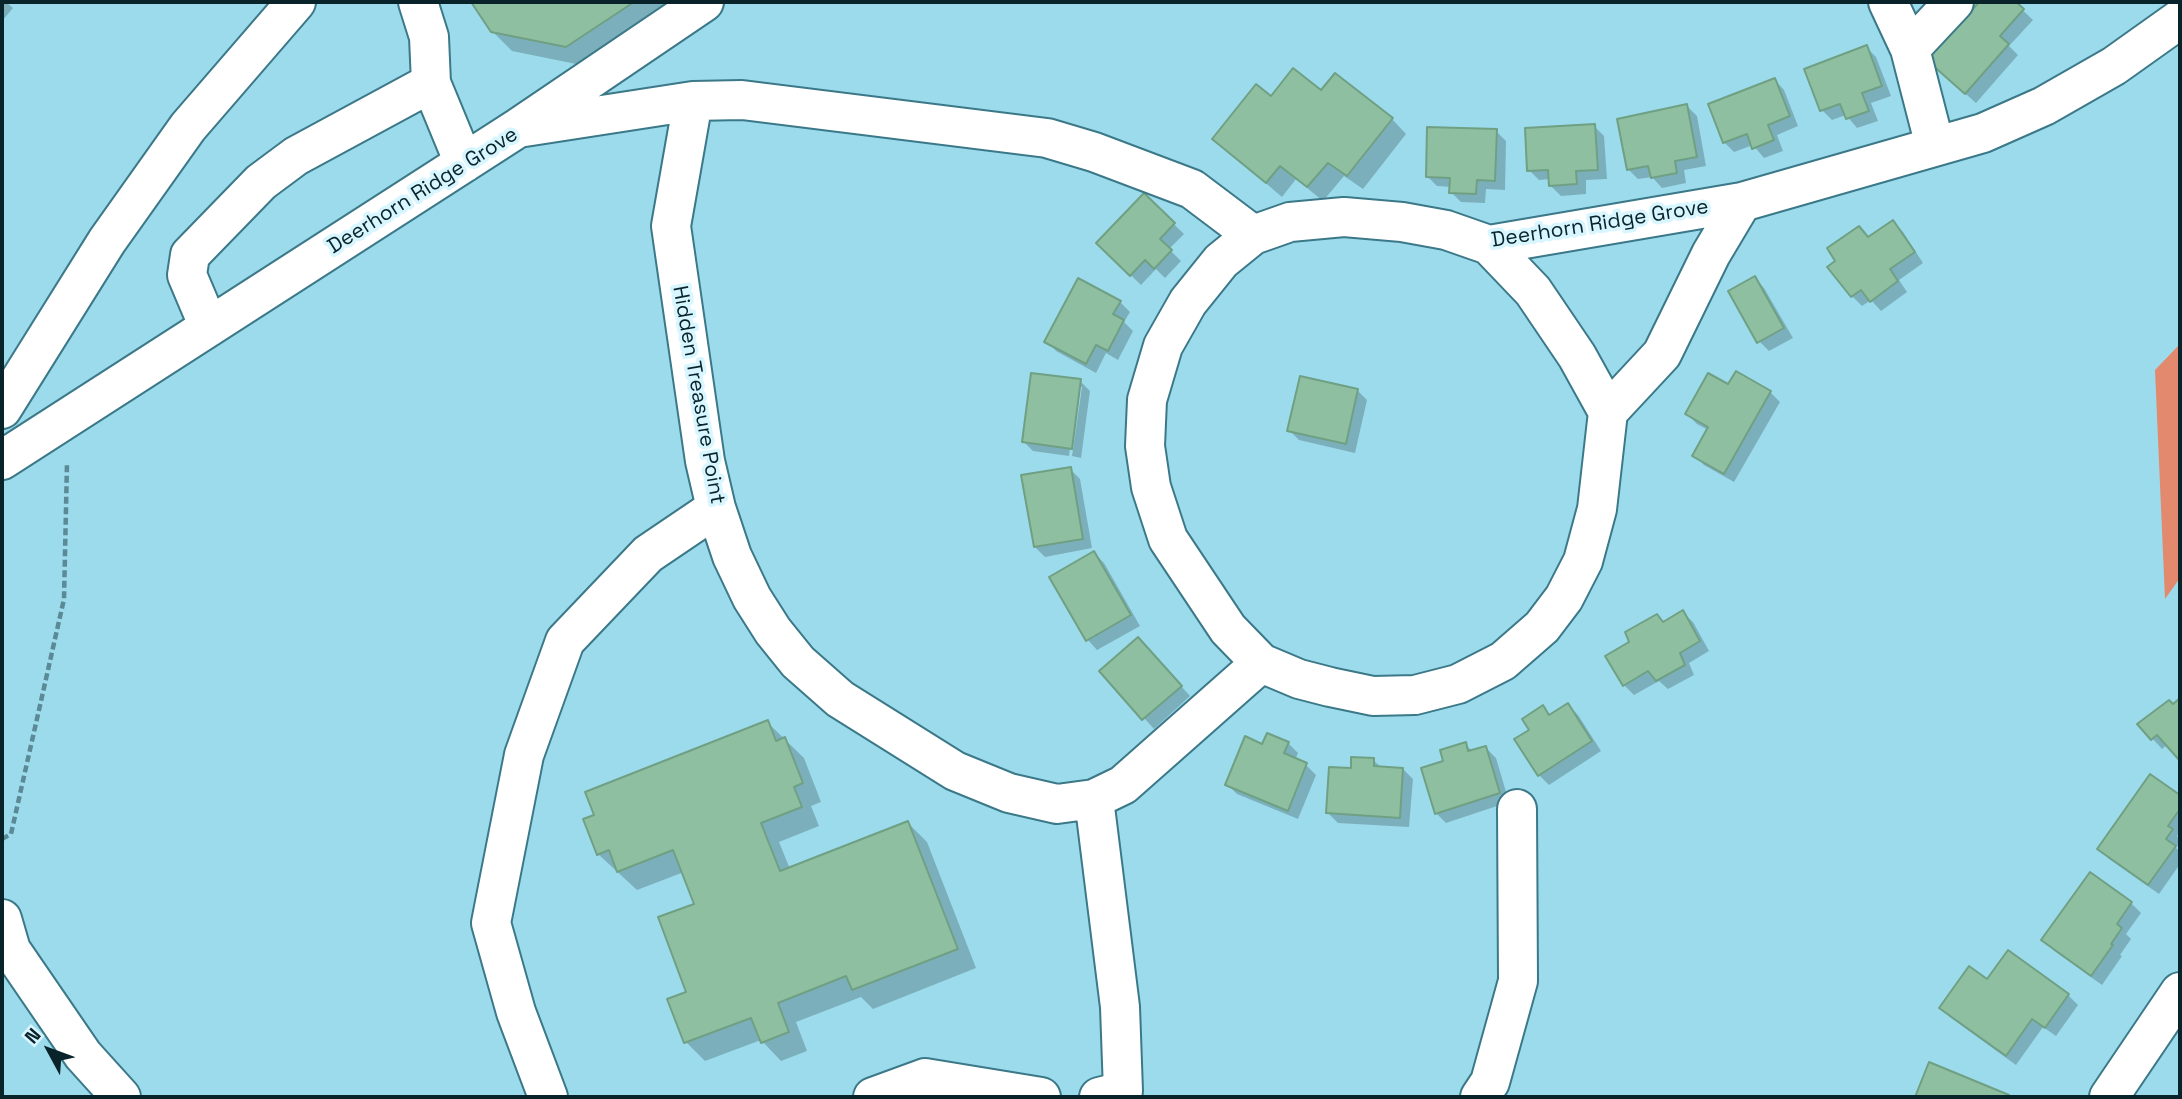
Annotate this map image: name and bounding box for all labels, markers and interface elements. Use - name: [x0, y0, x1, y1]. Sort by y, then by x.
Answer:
- street label: Deerhorn Ridge Grove: [323, 122, 523, 260]
- street label: Deerhorn Ridge Grove: [1490, 194, 1710, 254]
- street label: Hidden Treasure Point: [666, 284, 730, 506]
- north arrow: [14, 1015, 84, 1085]
- text: N: [19, 1023, 46, 1049]

